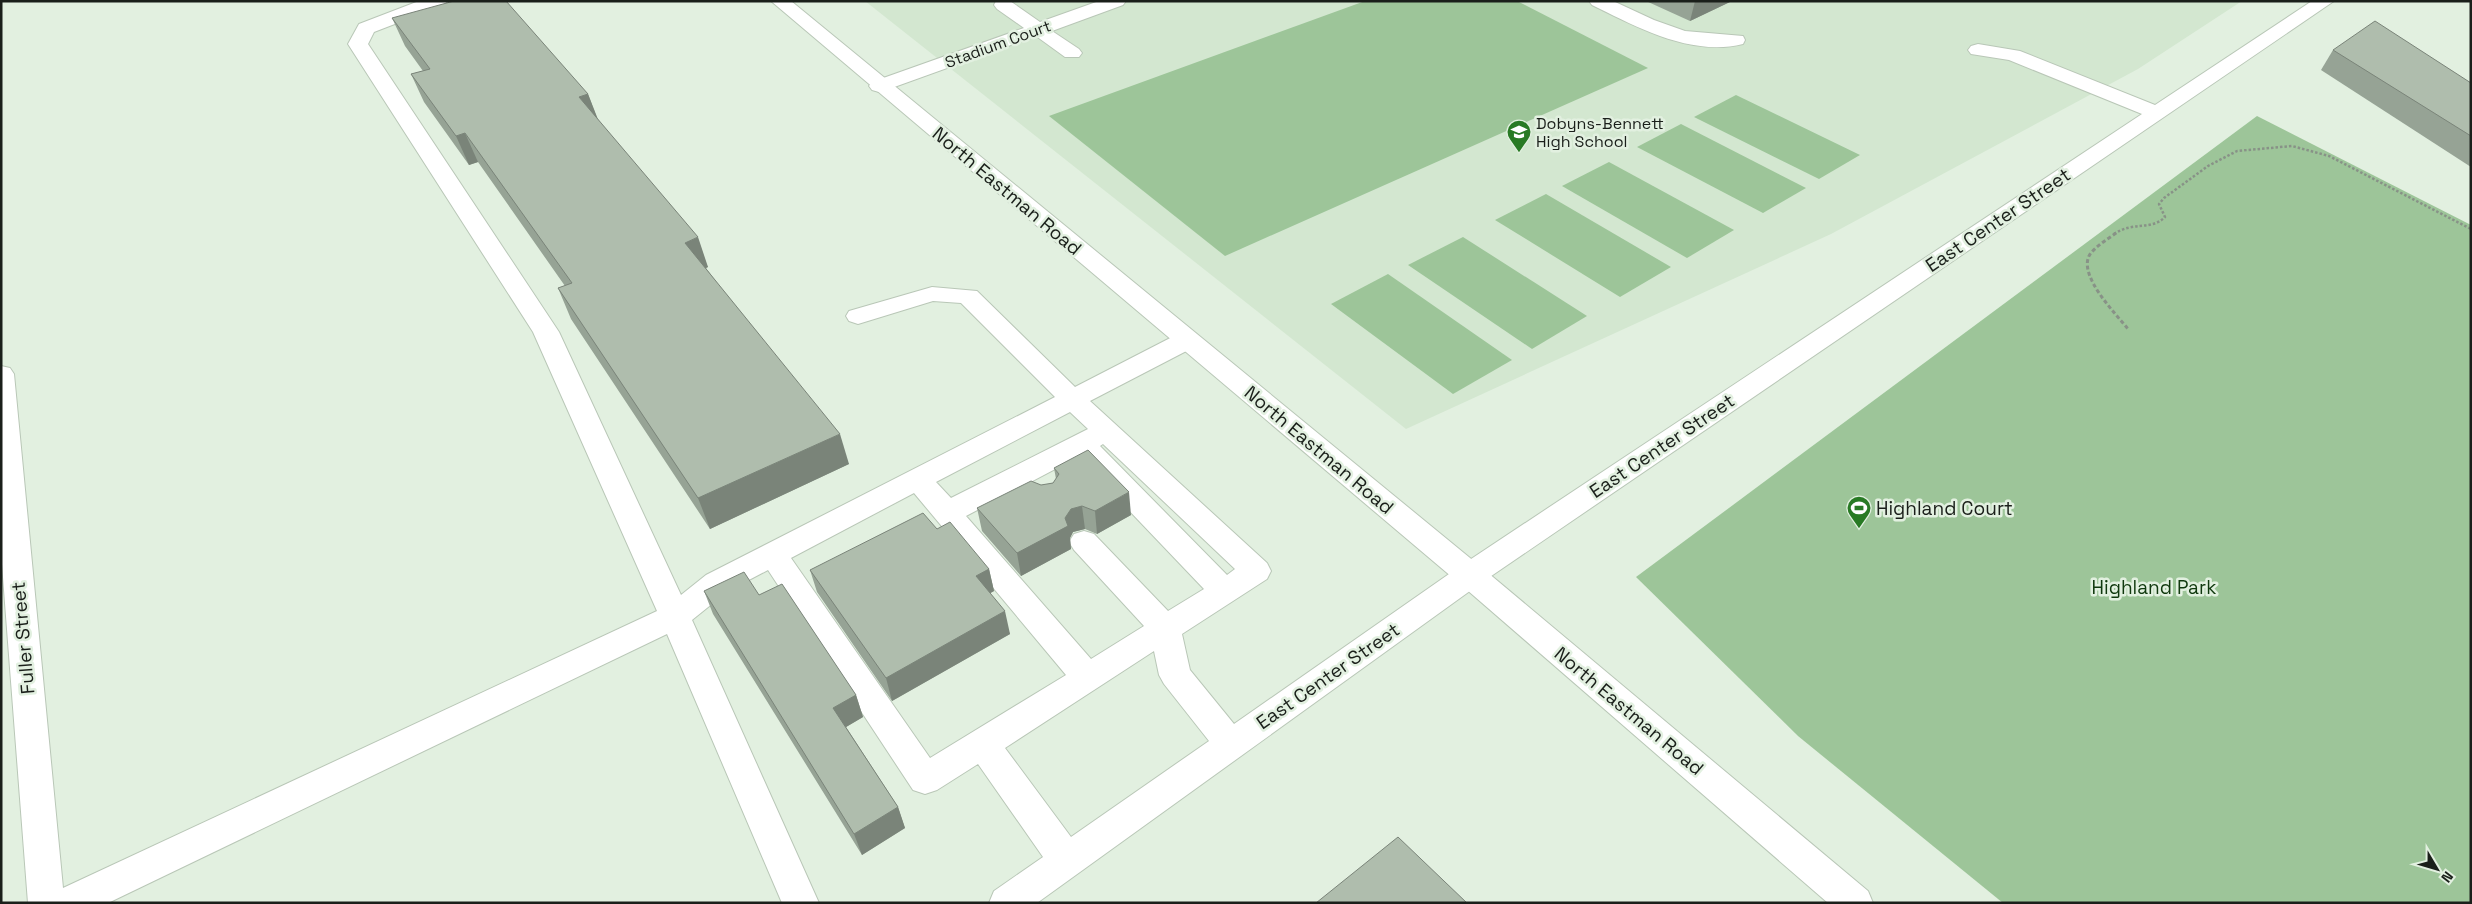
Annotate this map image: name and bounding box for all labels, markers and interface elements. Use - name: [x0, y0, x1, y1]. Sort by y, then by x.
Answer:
- street label: Stadium Court: [942, 15, 1054, 73]
- place label: Dobyns-Bennett High School: [1536, 113, 1664, 152]
- school or university icon: Dobyns-Bennett High School: [1506, 119, 1532, 153]
- street label: North Eastman Road: [927, 121, 1087, 261]
- street label: East Center Street: [1921, 162, 2075, 278]
- street label: North Eastman Road: [1239, 380, 1399, 520]
- street label: East Center Street: [1585, 388, 1739, 504]
- sports icon: Highland Court: [1846, 495, 1872, 529]
- place label: Highland Court: [1876, 496, 2013, 521]
- park label: Highland Park: [2092, 575, 2216, 600]
- street label: Fuller Street: [6, 581, 40, 695]
- street label: East Center Street: [1251, 617, 1405, 735]
- street label: North Eastman Road: [1549, 641, 1709, 781]
- north arrow: [2412, 844, 2462, 894]
- text: N: [2437, 868, 2457, 886]

